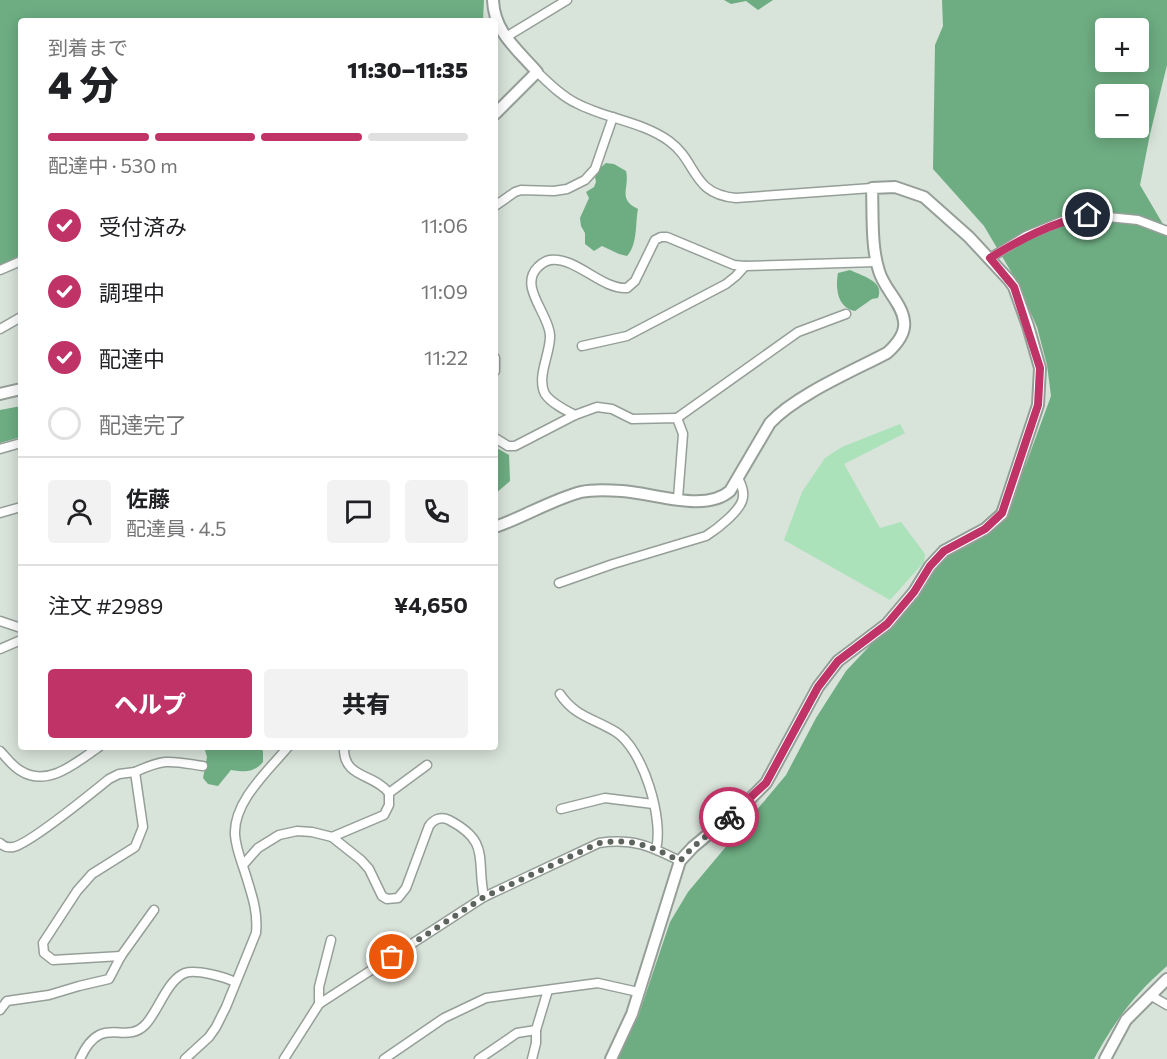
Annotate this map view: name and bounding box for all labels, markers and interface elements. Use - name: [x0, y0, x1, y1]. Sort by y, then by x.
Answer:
- map controls: [1095, 18, 1149, 138]
- button: +: [1095, 18, 1149, 72]
- text: 到着まで: [48, 35, 128, 59]
- text: 11:30–11:35: [347, 56, 468, 83]
- text: 4 分: [48, 59, 119, 107]
- button: −: [1095, 84, 1149, 138]
- text: 配達中 · 530 m: [48, 153, 178, 177]
- pin: [1062, 189, 1113, 240]
- icon: home: [1071, 198, 1104, 231]
- icon: check: [48, 209, 81, 242]
- text: 受付済み: [99, 213, 187, 240]
- text: 11:06: [421, 213, 468, 237]
- icon: check: [48, 275, 81, 308]
- text: 調理中: [99, 279, 165, 306]
- text: 11:09: [421, 279, 468, 303]
- icon: check: [48, 341, 81, 374]
- text: 配達中: [99, 345, 165, 372]
- text: 11:22: [424, 345, 468, 369]
- text: 配達完了: [99, 411, 187, 438]
- button: person: [48, 480, 111, 543]
- button: chat: [327, 480, 390, 543]
- button: phone: [405, 480, 468, 543]
- text: 佐藤: [126, 485, 170, 512]
- text: 配達員 · 4.5: [126, 516, 226, 540]
- text: ¥4,650: [394, 591, 468, 618]
- text: 注文 #2989: [48, 592, 163, 619]
- button: ヘルプ: [48, 669, 252, 738]
- button: 共有: [264, 669, 468, 738]
- courier: [699, 787, 759, 847]
- icon: bike: [713, 801, 746, 834]
- pin: [366, 931, 417, 982]
- icon: bag: [375, 940, 408, 973]

